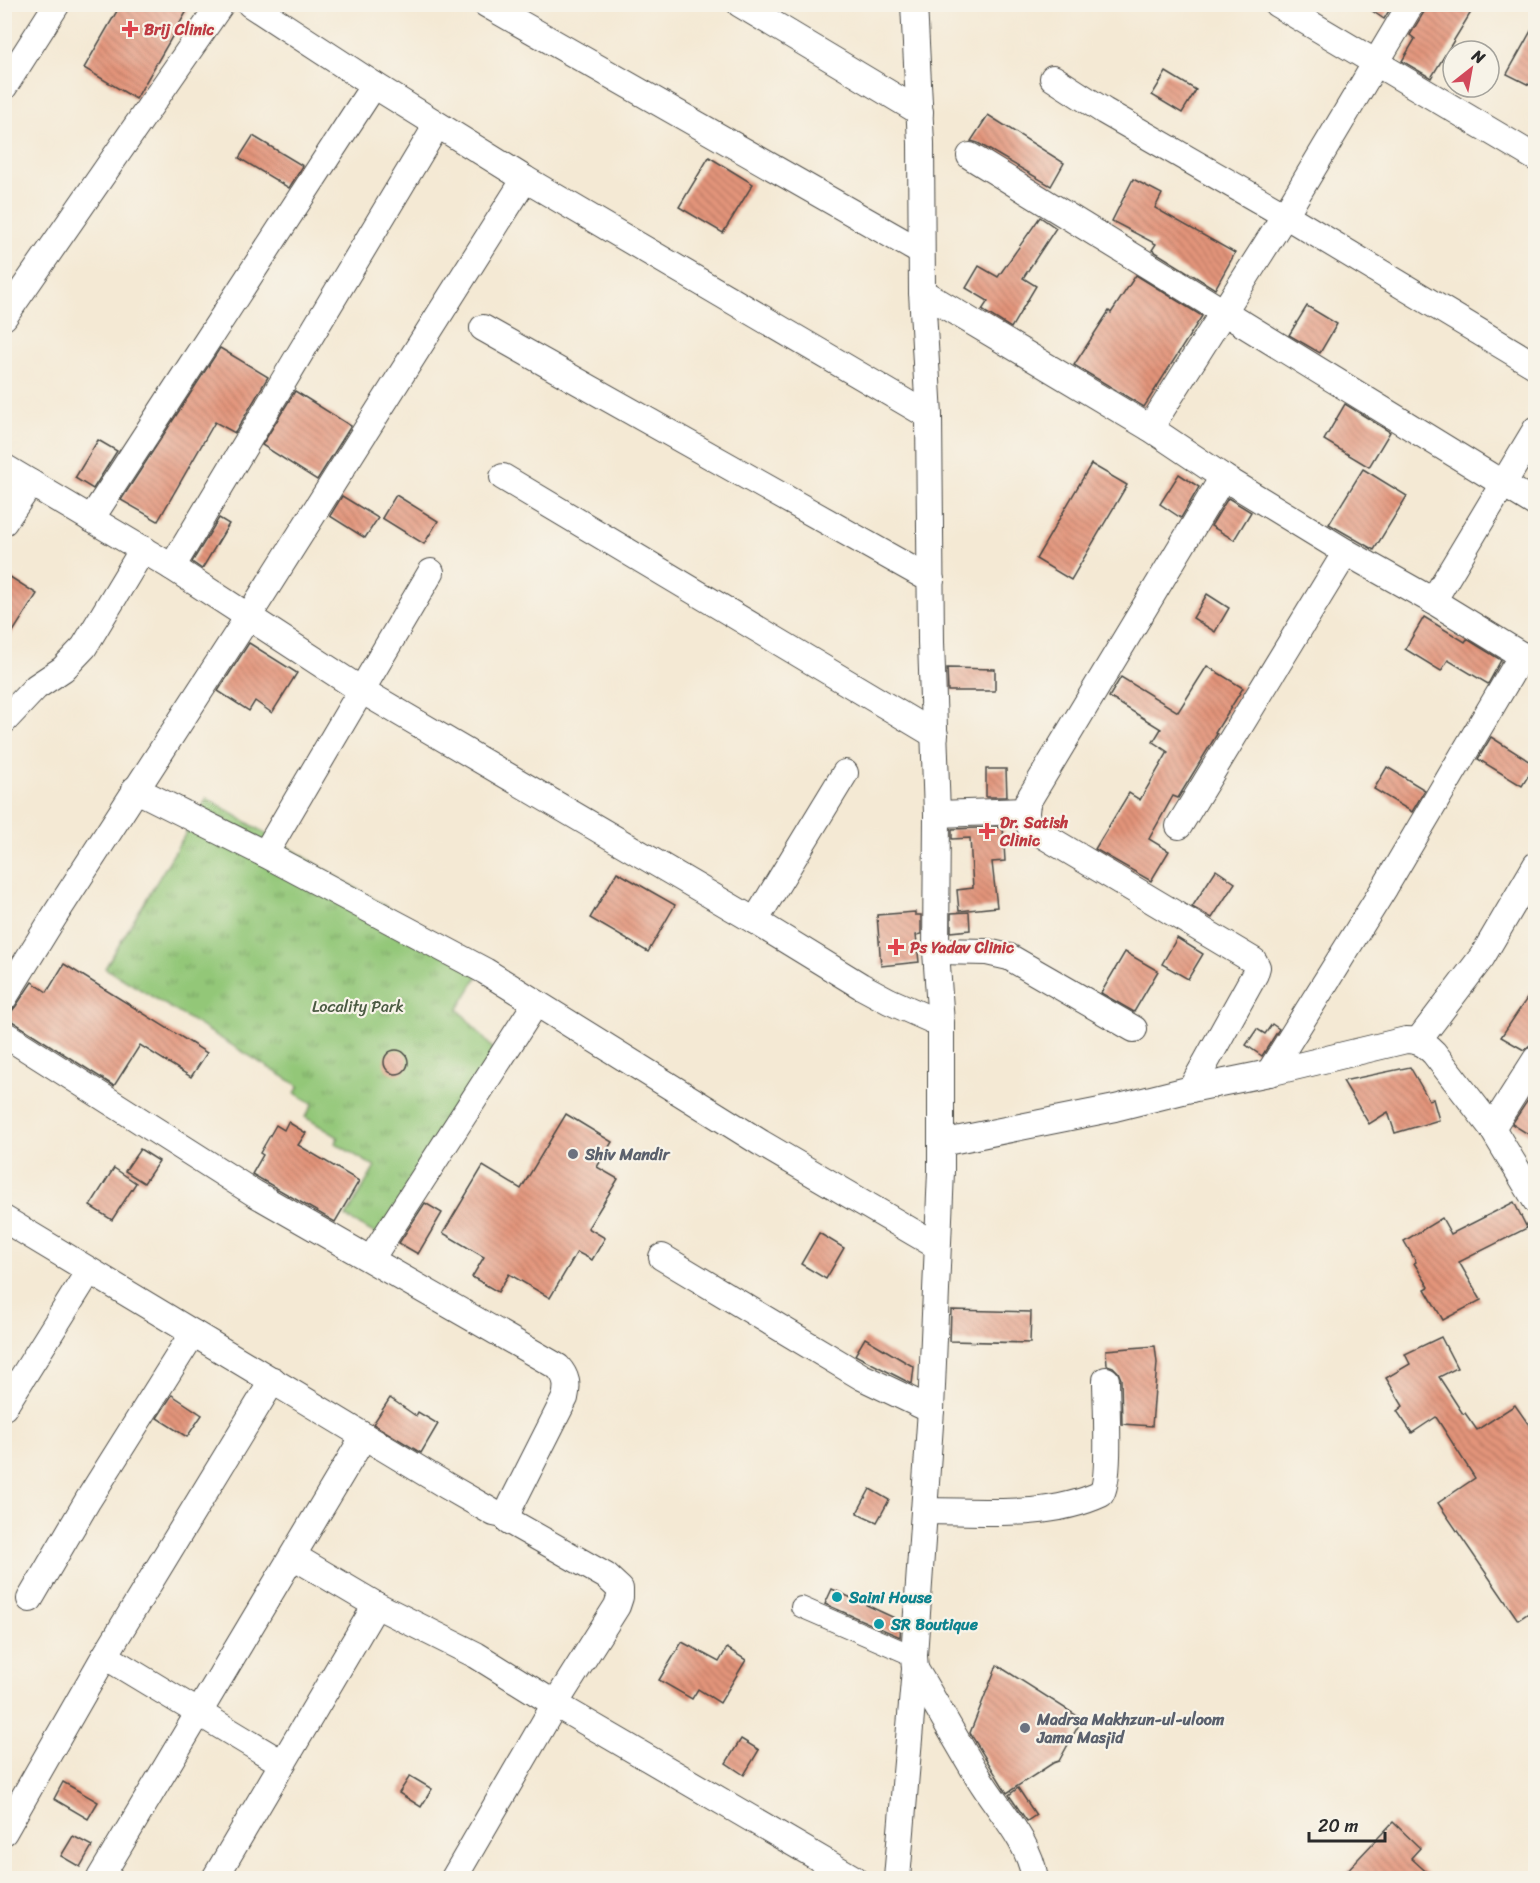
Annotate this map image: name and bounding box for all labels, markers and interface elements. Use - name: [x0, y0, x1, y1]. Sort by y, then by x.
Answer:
- place label: Brij Clinic: [144, 15, 214, 44]
- marker: Brij Clinic: [121, 20, 139, 38]
- north arrow: [1441, 39, 1501, 99]
- text: N: [1465, 41, 1491, 72]
- place label: Dr. Satish Clinic: [999, 808, 1069, 855]
- marker: Dr. Satish Clinic: [978, 822, 996, 840]
- place label: Ps Yadav Clinic: [910, 933, 1015, 962]
- marker: Ps Yadav Clinic: [887, 938, 905, 956]
- park label: Locality Park: [312, 992, 404, 1021]
- place label: Shiv Mandir: [584, 1140, 671, 1169]
- marker: Shiv Mandir: [566, 1147, 580, 1161]
- place label: Saini House: [848, 1583, 932, 1612]
- marker: Saini House: [830, 1590, 844, 1604]
- place label: SR Boutique: [890, 1610, 979, 1639]
- marker: SR Boutique: [872, 1617, 886, 1631]
- place label: Madrsa Makhzun-ul-uloom Jama Masjid: [1036, 1705, 1225, 1752]
- marker: Madrsa Makhzun-ul-uloom Jama Masjid: [1018, 1721, 1032, 1735]
- scale bar: [1309, 1805, 1386, 1843]
- text: 20 m: [1318, 1810, 1358, 1842]

